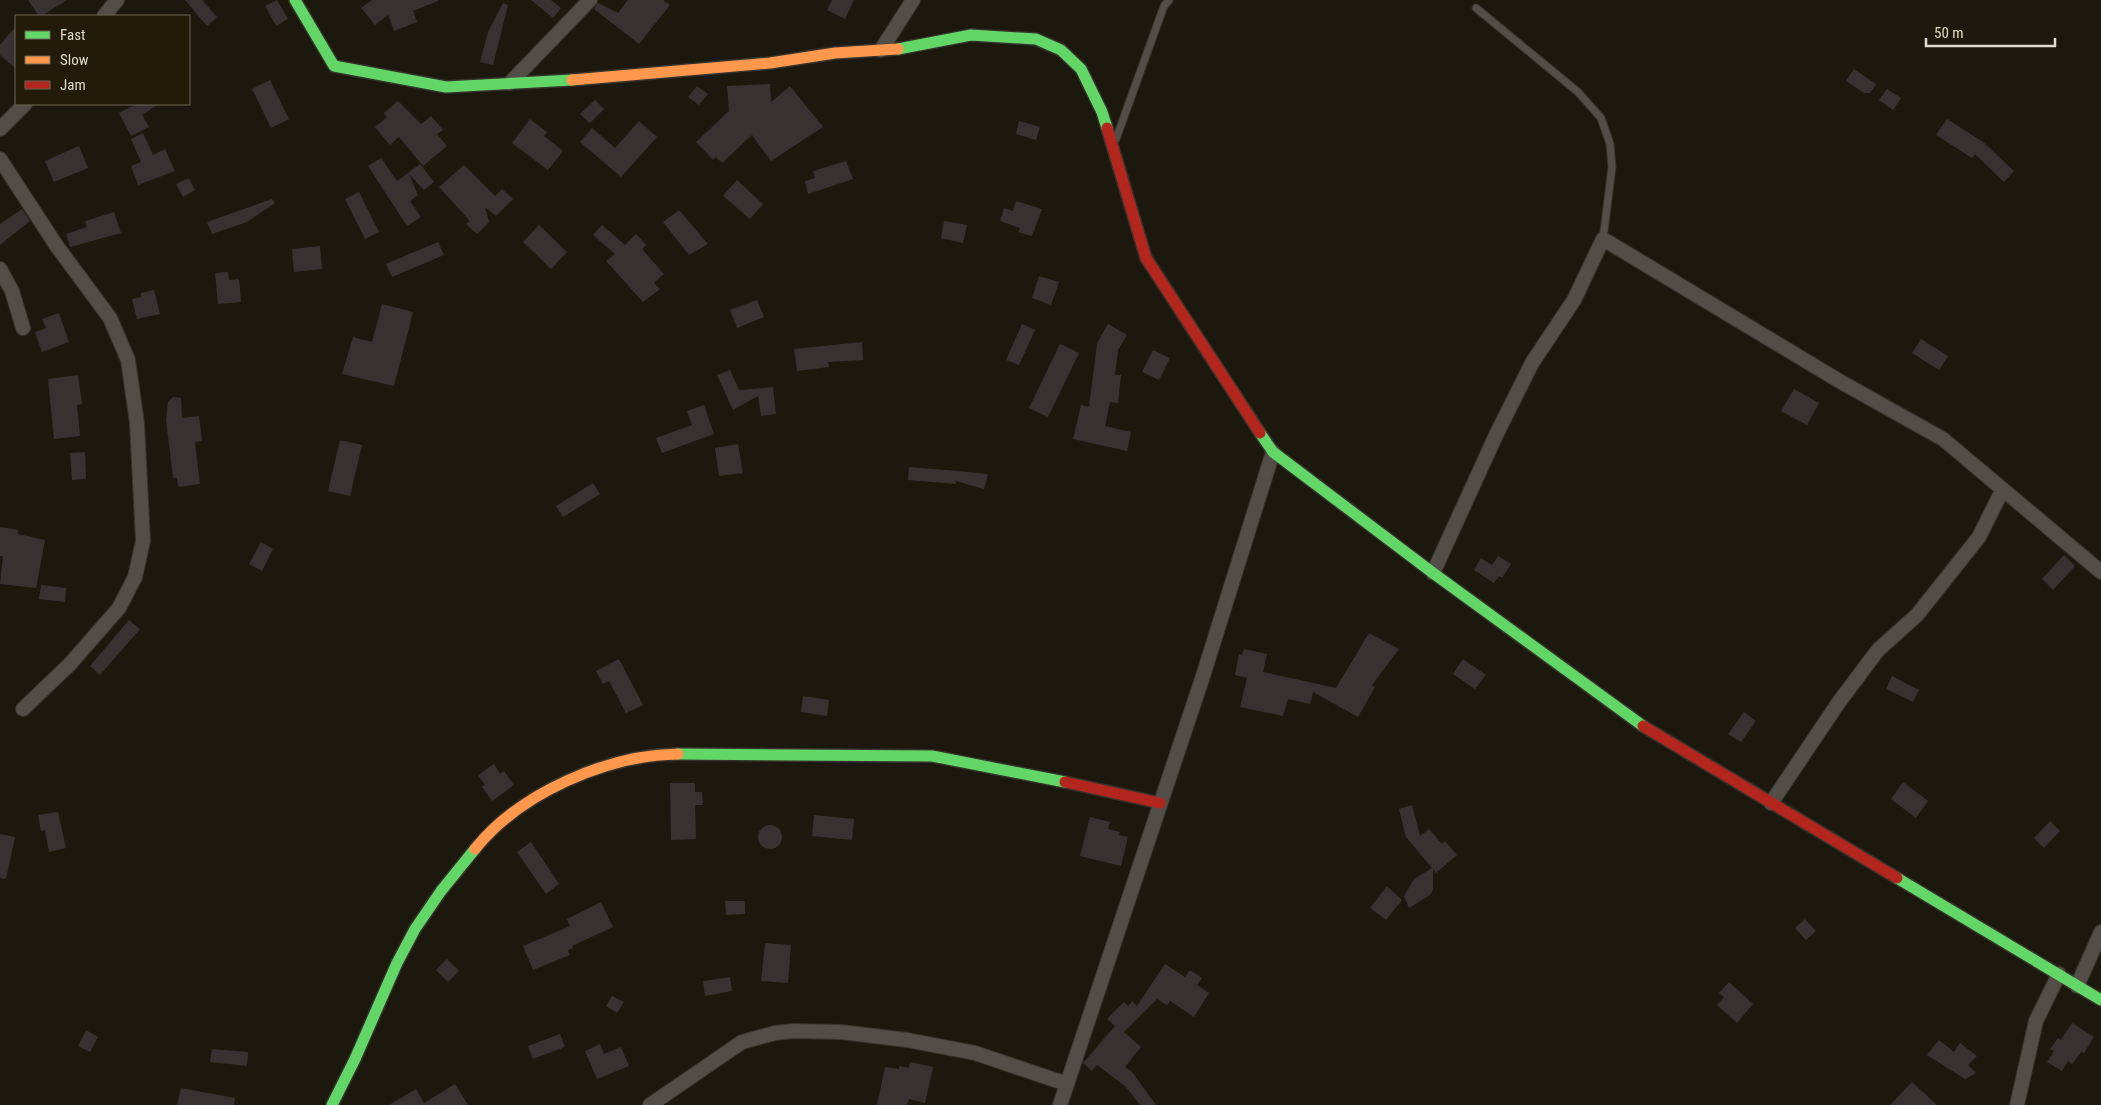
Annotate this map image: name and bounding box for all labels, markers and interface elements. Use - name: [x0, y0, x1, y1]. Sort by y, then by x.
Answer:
- legend: [15, 15, 190, 105]
- scale bar: [1926, 15, 2055, 47]
- text: 50 m: [1934, 24, 1964, 42]
- text: Fast: [60, 26, 85, 44]
- text: Slow: [60, 51, 89, 69]
- text: Jam: [60, 76, 86, 94]

